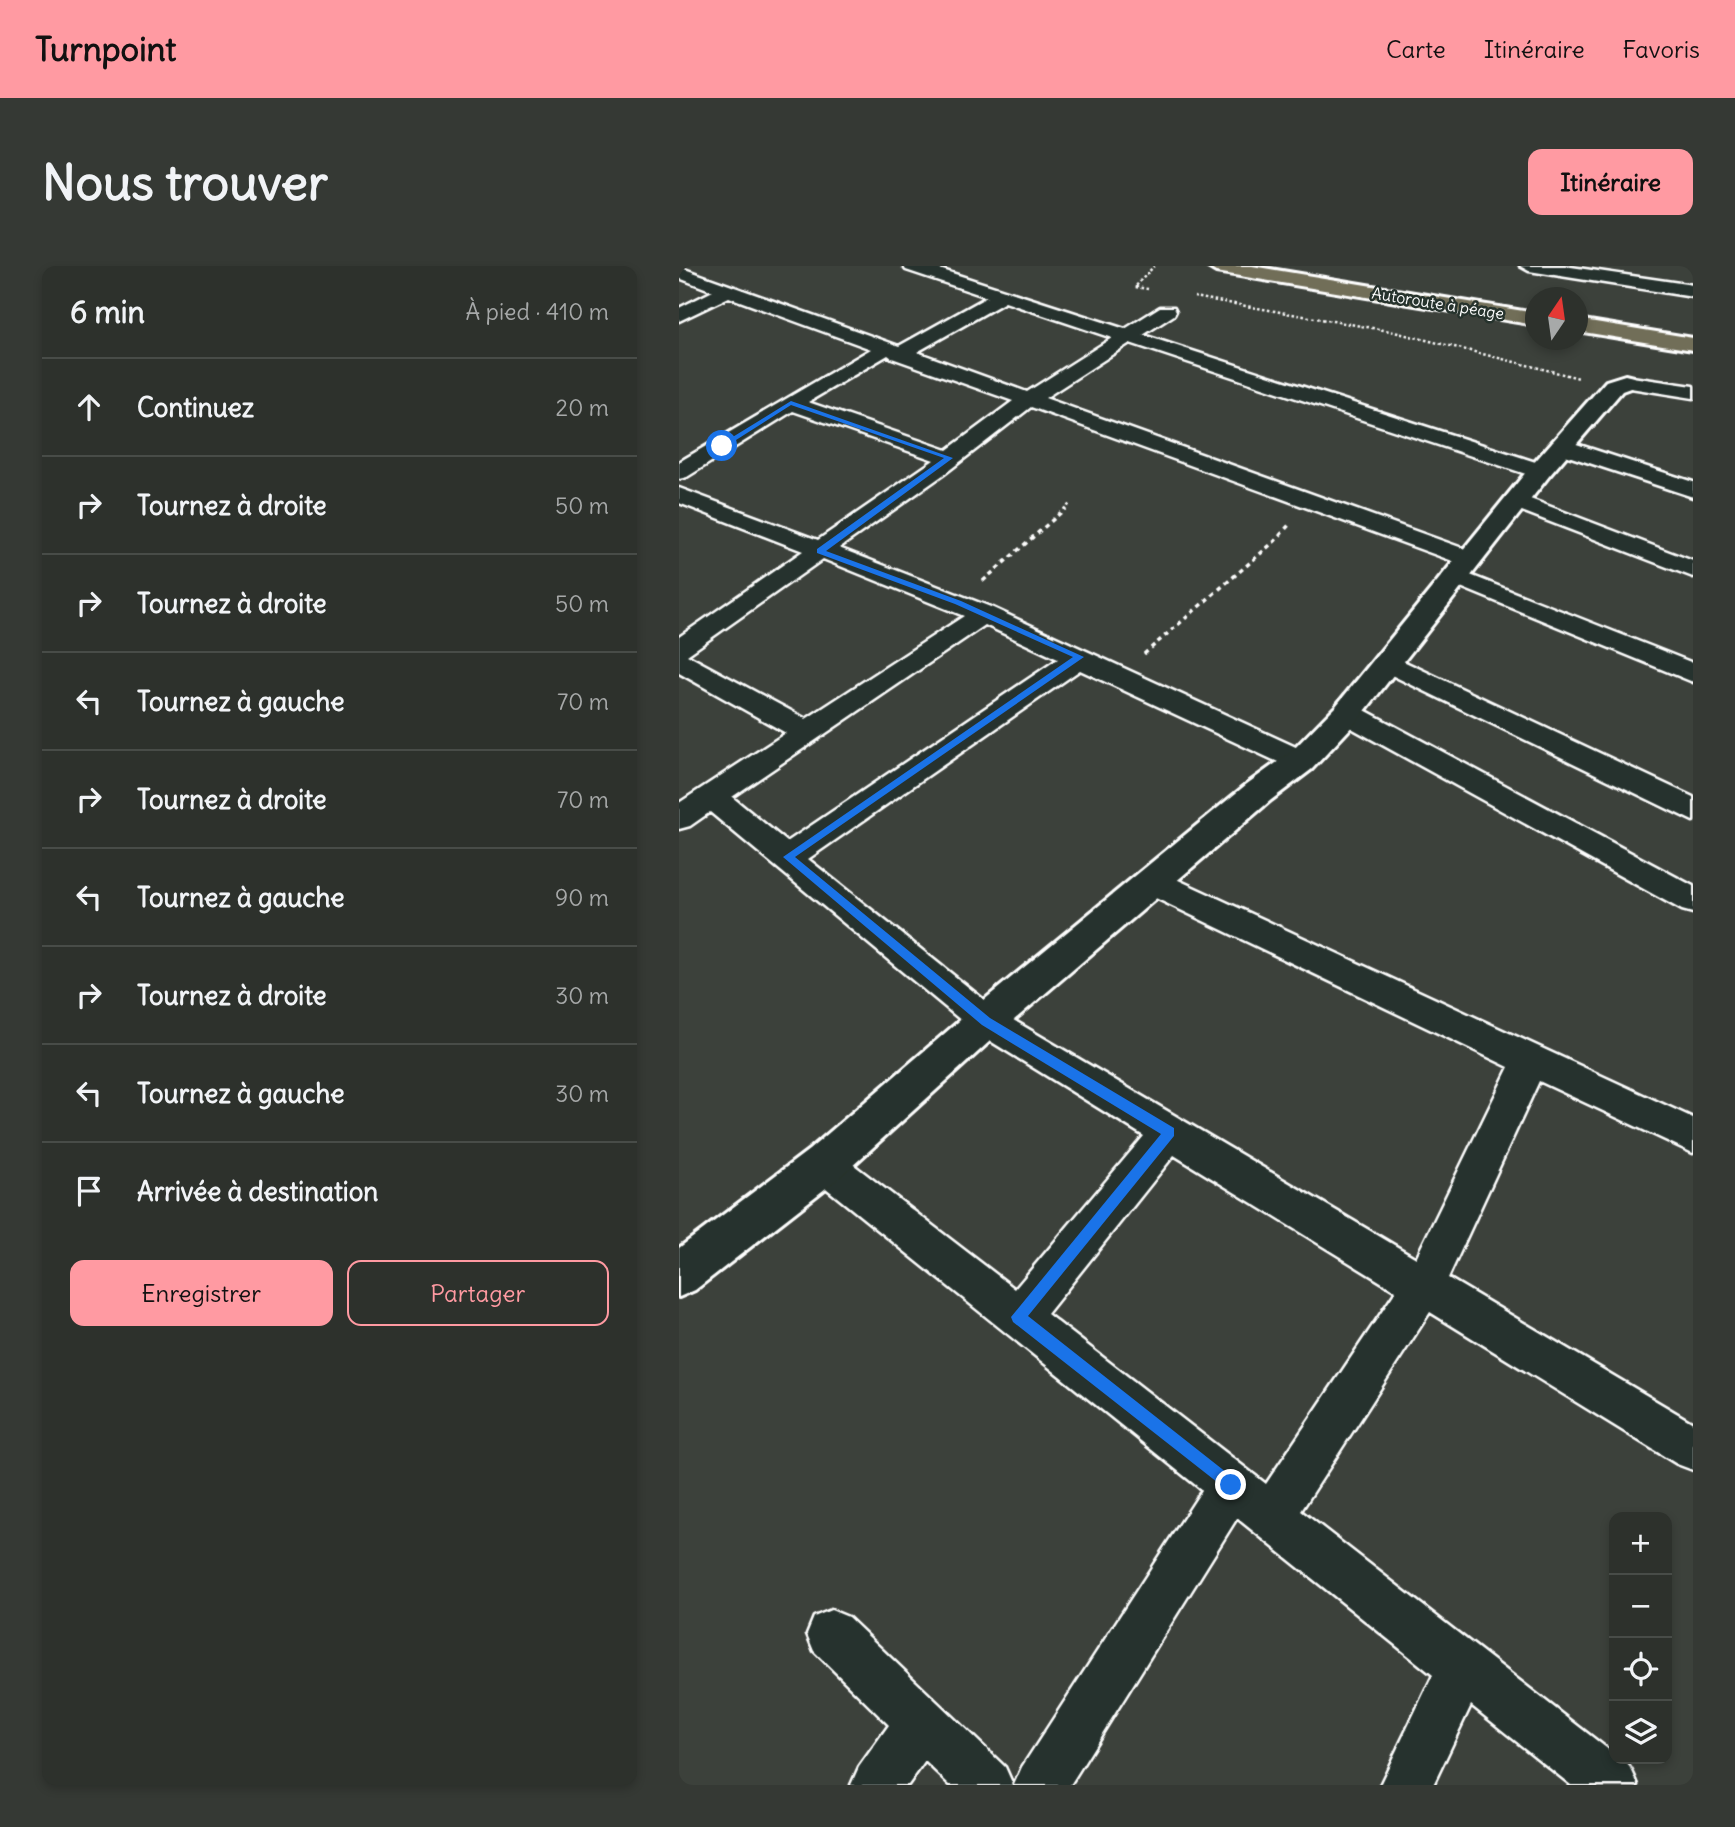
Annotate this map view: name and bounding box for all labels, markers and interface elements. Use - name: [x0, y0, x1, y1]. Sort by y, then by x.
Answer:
- text: Turnpoint: [35, 28, 176, 70]
- text: Carte: [1386, 34, 1446, 64]
- text: Itinéraire: [1484, 34, 1585, 64]
- text: Favoris: [1623, 34, 1700, 64]
- button: Itinéraire: [1528, 149, 1693, 215]
- text: Nous trouver: [42, 152, 328, 213]
- street label: Autoroute à péage: [1370, 283, 1506, 323]
- north arrow: [1525, 287, 1588, 350]
- text: 6 min: [70, 293, 145, 331]
- text: À pied · 410 m: [466, 297, 609, 326]
- icon: ahead: [70, 388, 108, 426]
- text: Continuez: [137, 391, 254, 424]
- text: 20 m: [556, 393, 609, 422]
- route start: [706, 430, 737, 461]
- icon: right: [70, 486, 108, 524]
- text: Tournez à droite: [137, 489, 327, 522]
- text: 50 m: [555, 491, 609, 520]
- icon: right: [70, 584, 108, 622]
- text: Tournez à droite: [137, 587, 327, 620]
- text: 50 m: [555, 589, 609, 618]
- icon: left: [70, 682, 108, 720]
- text: Tournez à gauche: [137, 685, 345, 718]
- text: 70 m: [557, 687, 609, 716]
- icon: right: [70, 780, 108, 818]
- text: Tournez à droite: [137, 783, 327, 816]
- text: 70 m: [557, 785, 609, 814]
- icon: left: [70, 878, 108, 916]
- text: Tournez à gauche: [137, 881, 345, 914]
- text: 90 m: [555, 883, 609, 912]
- icon: right: [70, 976, 108, 1014]
- text: Tournez à droite: [137, 979, 327, 1012]
- text: 30 m: [555, 981, 609, 1010]
- icon: left: [70, 1074, 108, 1112]
- text: Tournez à gauche: [137, 1077, 345, 1110]
- text: 30 m: [555, 1079, 609, 1108]
- icon: arrive: [70, 1172, 108, 1210]
- text: Arrivée à destination: [137, 1175, 378, 1208]
- button: Enregistrer: [70, 1260, 333, 1326]
- button: Partager: [347, 1260, 609, 1326]
- route end: [1215, 1469, 1246, 1500]
- map controls: [1609, 1512, 1672, 1764]
- button: +: [1609, 1512, 1672, 1575]
- button: −: [1609, 1575, 1672, 1638]
- button: locate: [1609, 1638, 1672, 1701]
- button: layers: [1609, 1701, 1672, 1764]

